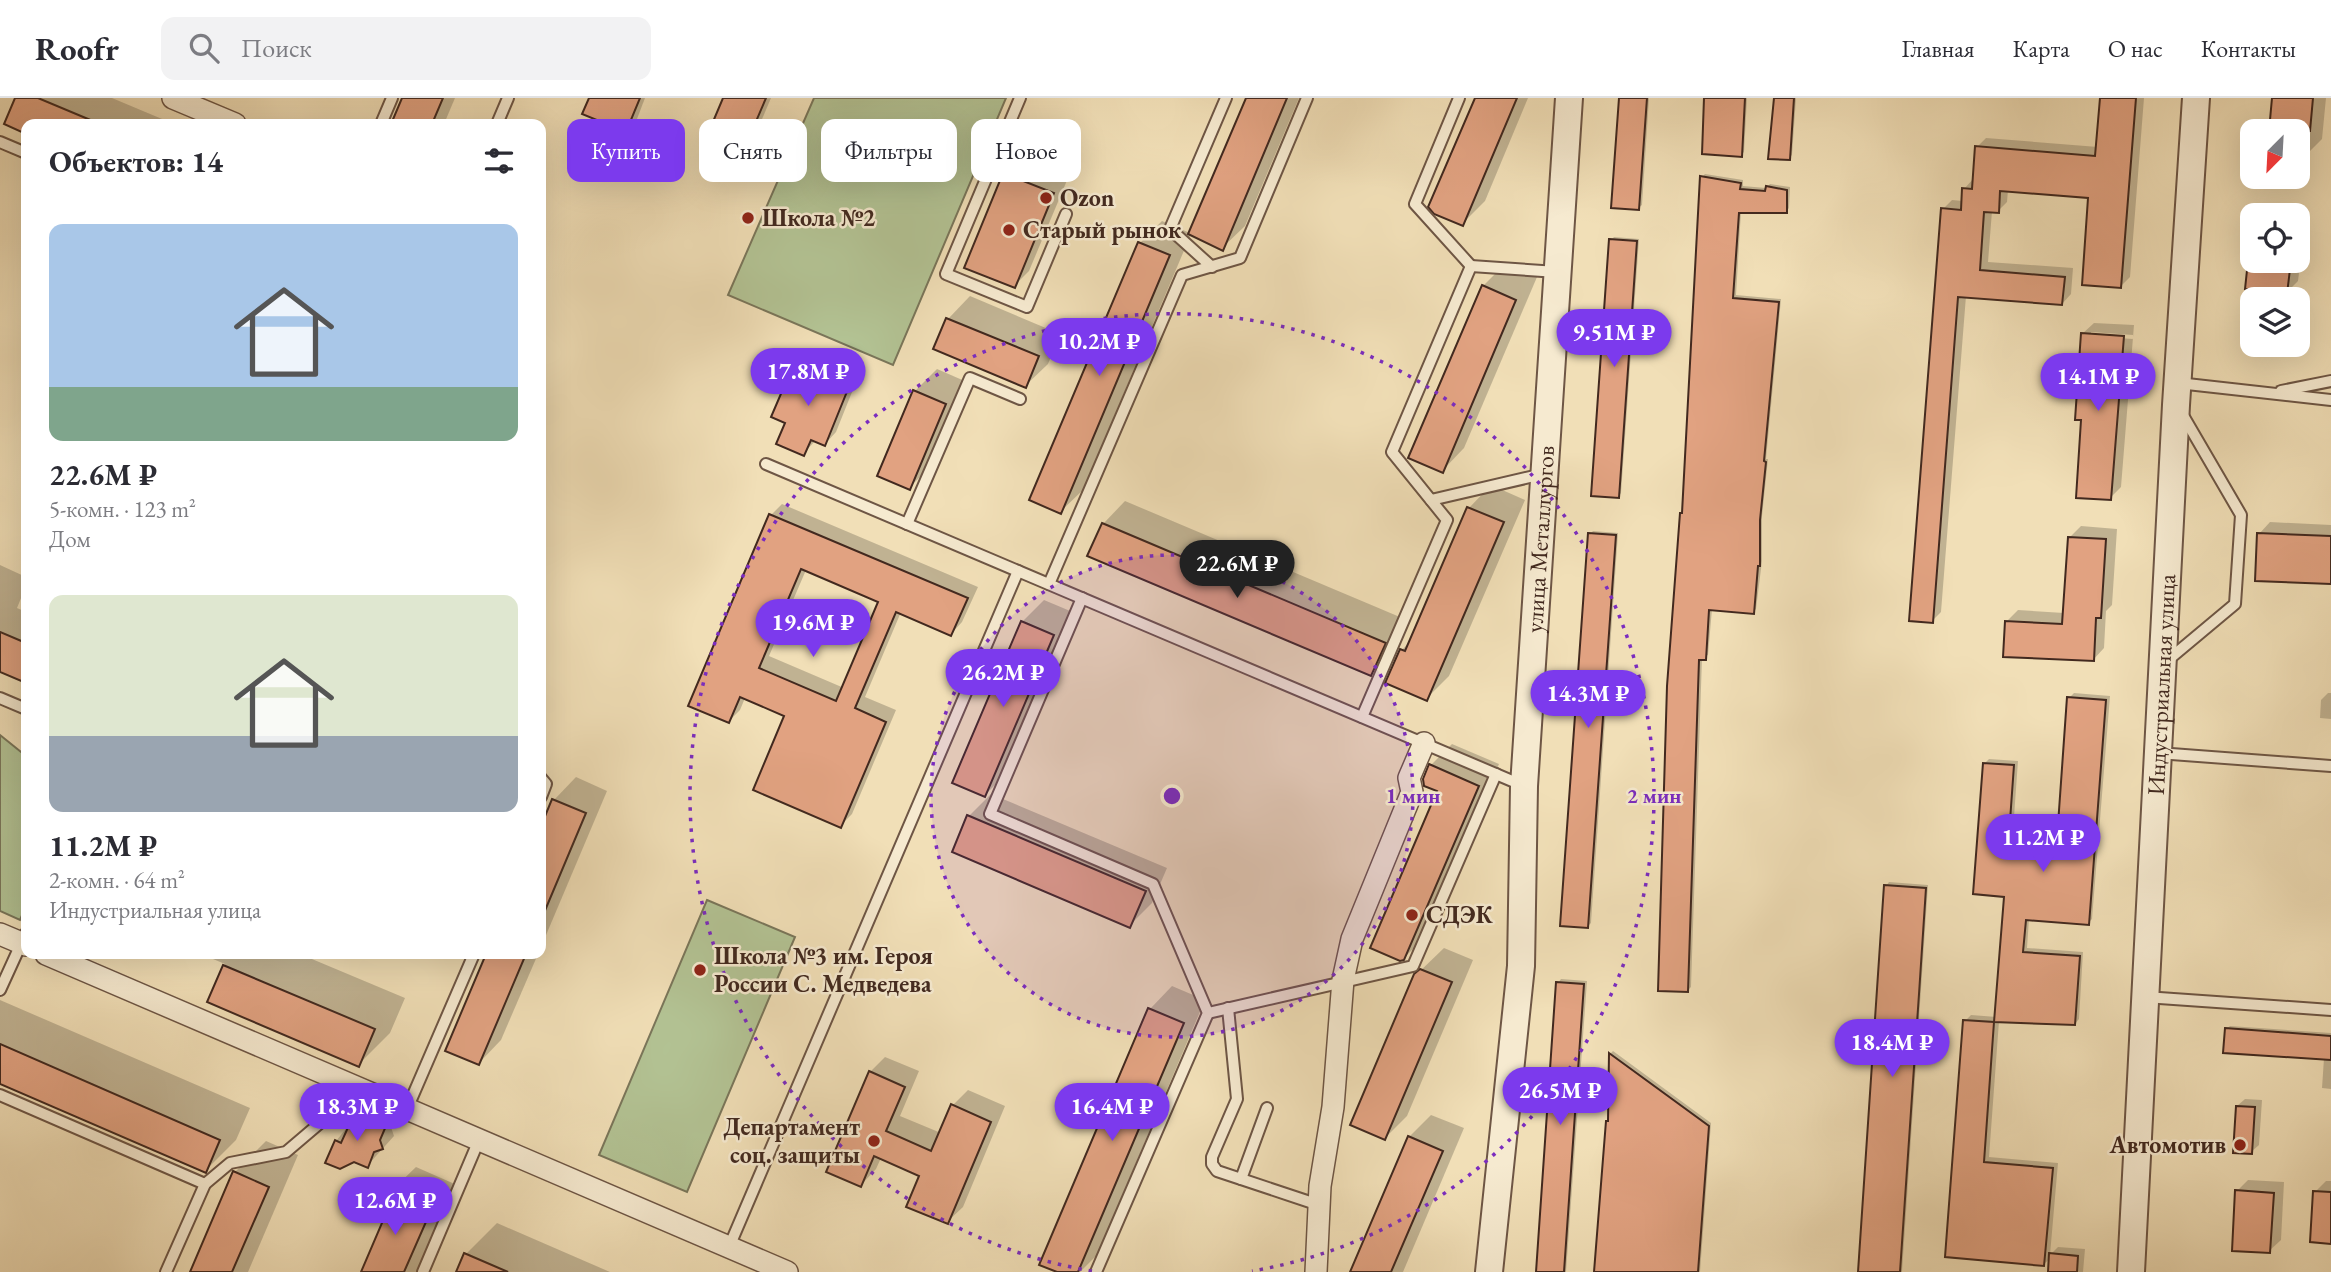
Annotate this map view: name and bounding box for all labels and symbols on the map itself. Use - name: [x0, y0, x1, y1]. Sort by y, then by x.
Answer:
- north arrow: [2240, 119, 2310, 189]
- place label: Ozon: [1060, 182, 1115, 213]
- marker: Ozon: [1038, 190, 1054, 206]
- place label: Школа №2: [762, 202, 876, 233]
- marker: Школа №2: [740, 210, 756, 226]
- place label: Старый рынок: [1023, 214, 1182, 245]
- marker: Старый рынок: [1001, 222, 1017, 238]
- pin: 9.51M ₽: [1549, 310, 1679, 369]
- pin: 10.2M ₽: [1034, 318, 1164, 378]
- pin: 17.8M ₽: [743, 348, 873, 408]
- pin: 14.1M ₽: [2033, 354, 2163, 413]
- street label: улица Металлургов: [1518, 445, 1561, 634]
- pin: 22.6M ₽: [1172, 540, 1302, 600]
- street label: Индустриальная улица: [2140, 573, 2182, 796]
- pin: 19.6M ₽: [748, 600, 878, 659]
- pin: 26.2M ₽: [938, 650, 1068, 709]
- pin: 14.3M ₽: [1523, 670, 1653, 730]
- text: 1 мин: [1386, 782, 1440, 809]
- text: 2 мин: [1627, 782, 1681, 809]
- centre of rings: [1160, 784, 1184, 808]
- pin: 11.2M ₽: [1978, 814, 2108, 874]
- place label: СДЭК: [1426, 899, 1494, 930]
- marker: СДЭК: [1404, 907, 1420, 923]
- place label: Школа №3 им. Героя России С. Медведева: [714, 940, 933, 999]
- marker: Школа №3 им. Героя России С. Медведева: [692, 962, 708, 978]
- pin: 18.4M ₽: [1827, 1020, 1957, 1079]
- pin: 26.5M ₽: [1495, 1068, 1625, 1127]
- pin: 18.3M ₽: [292, 1084, 422, 1143]
- pin: 16.4M ₽: [1047, 1084, 1177, 1143]
- place label: Департамент соц. защиты: [723, 1111, 860, 1170]
- place label: Автомотив: [2109, 1129, 2226, 1160]
- marker: Департамент соц. защиты: [866, 1133, 882, 1149]
- marker: Автомотив: [2232, 1137, 2248, 1153]
- pin: 12.6M ₽: [330, 1178, 460, 1237]

